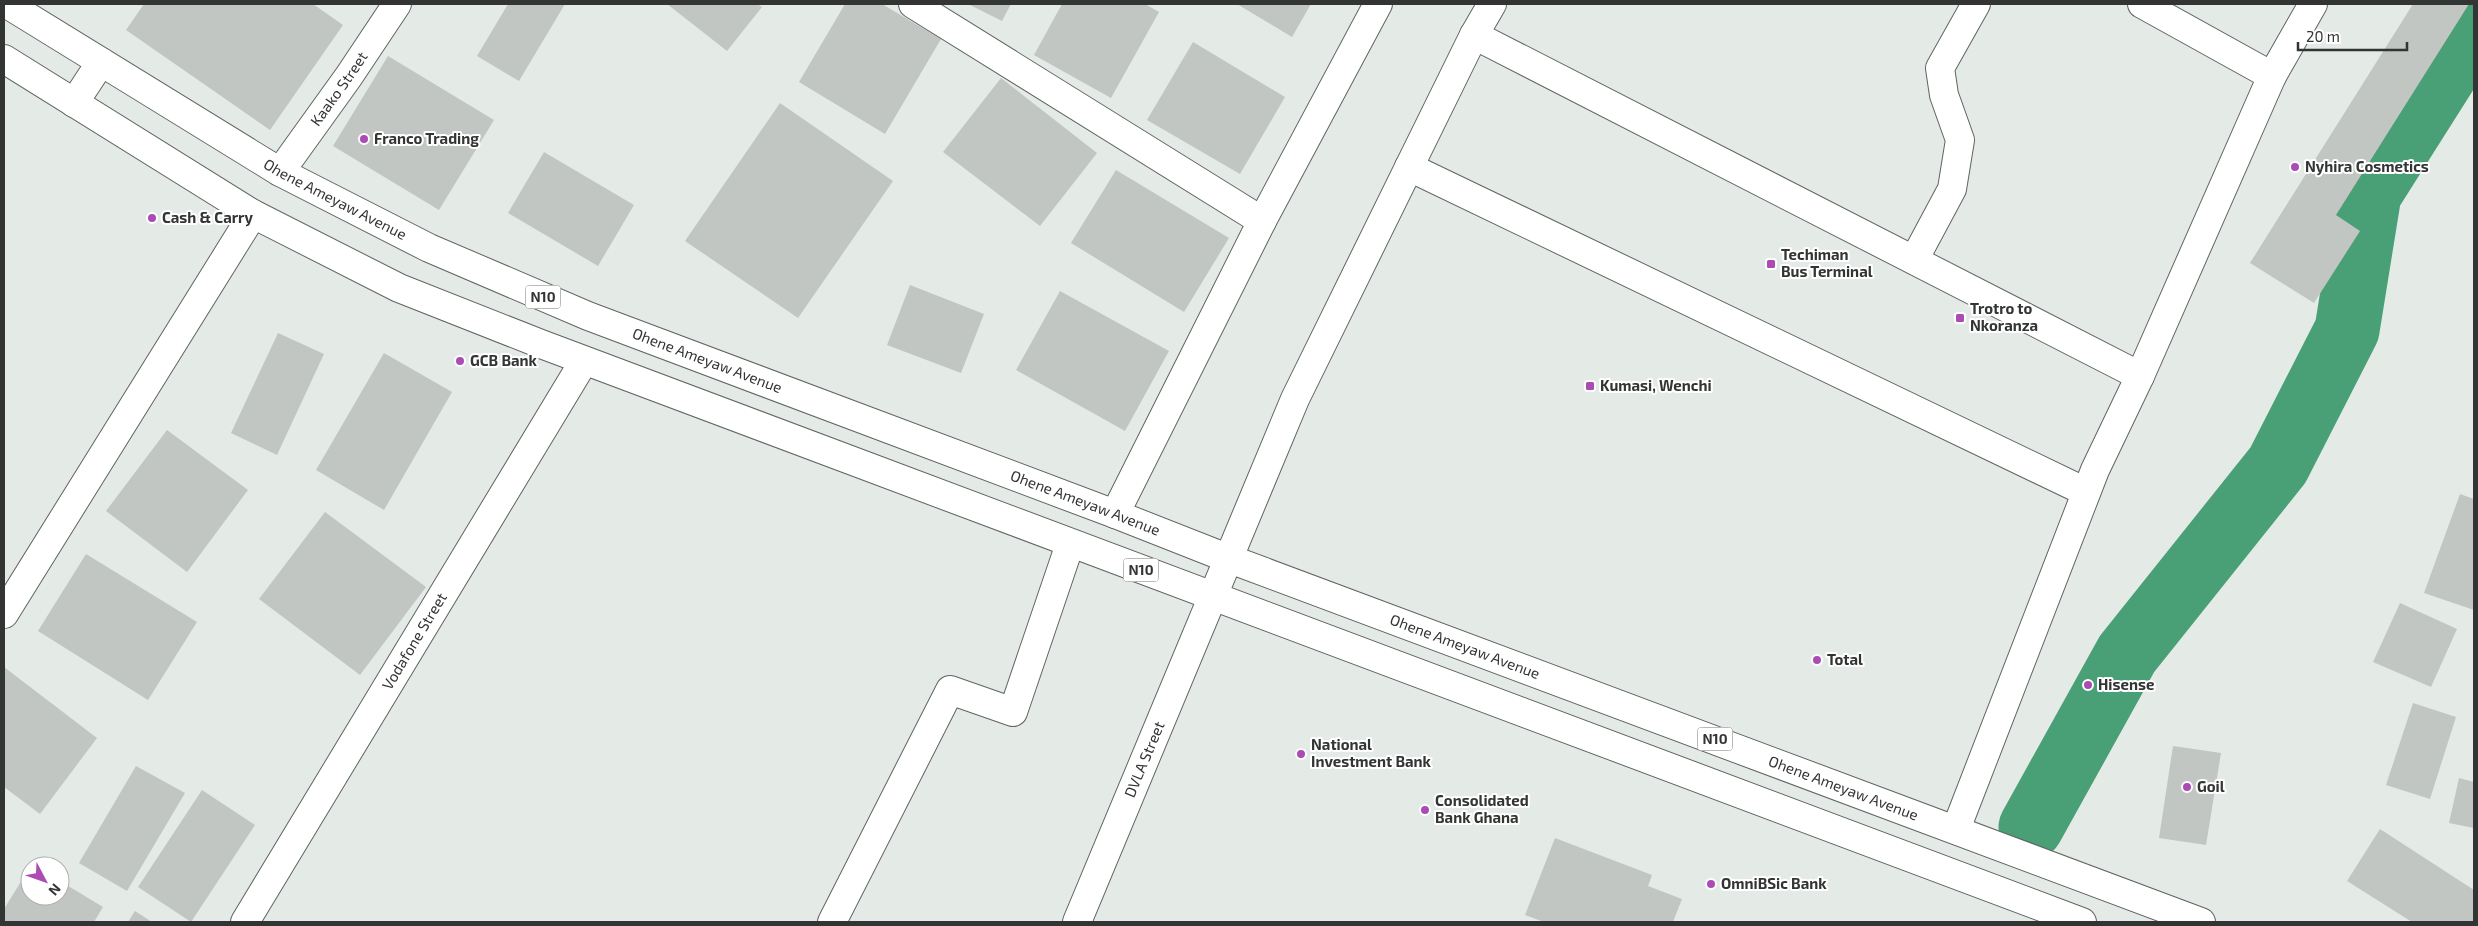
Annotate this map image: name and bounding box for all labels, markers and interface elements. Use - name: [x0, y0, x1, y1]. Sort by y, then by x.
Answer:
- scale bar: [2298, 20, 2407, 52]
- text: 20 m: [2306, 27, 2340, 45]
- street label: Kaako Street: [306, 48, 371, 129]
- place label: Franco Trading: [374, 129, 479, 147]
- marker: Franco Trading: [358, 133, 370, 145]
- street label: Ohene Ameyaw Avenue: [261, 154, 410, 243]
- place label: Nyhira Cosmetics: [2305, 157, 2429, 176]
- marker: Nyhira Cosmetics: [2289, 161, 2301, 173]
- place label: Cash & Carry: [162, 208, 254, 227]
- marker: Cash & Carry: [146, 212, 158, 224]
- place label: Techiman Bus Terminal: [1781, 245, 1873, 280]
- marker: Techiman Bus Terminal: [1765, 258, 1777, 270]
- road number: N10: [526, 286, 560, 308]
- place label: Trotro to Nkoranza: [1970, 299, 2038, 334]
- marker: Trotro to Nkoranza: [1954, 312, 1966, 324]
- street label: Ohene Ameyaw Avenue: [630, 324, 785, 396]
- place label: GCB Bank: [470, 351, 538, 369]
- marker: GCB Bank: [454, 355, 466, 367]
- place label: Kumasi, Wenchi: [1600, 376, 1712, 394]
- marker: Kumasi, Wenchi: [1584, 380, 1596, 392]
- street label: Ohene Ameyaw Avenue: [1008, 466, 1163, 539]
- road number: N10: [1124, 558, 1158, 582]
- street label: Vodafone Street: [378, 589, 450, 692]
- street label: Ohene Ameyaw Avenue: [1388, 610, 1543, 682]
- place label: Total: [1827, 650, 1863, 668]
- marker: Total: [1811, 654, 1823, 666]
- place label: Hisense: [2098, 675, 2154, 693]
- marker: Hisense: [2082, 679, 2094, 691]
- street label: DVLA Street: [1120, 718, 1168, 800]
- road number: N10: [1698, 728, 1732, 751]
- place label: National Investment Bank: [1311, 735, 1432, 770]
- marker: National Investment Bank: [1295, 748, 1307, 760]
- street label: Ohene Ameyaw Avenue: [1766, 751, 1921, 824]
- place label: Goil: [2197, 777, 2225, 795]
- marker: Goil: [2181, 781, 2193, 793]
- place label: Consolidated Bank Ghana: [1435, 791, 1529, 826]
- marker: Consolidated Bank Ghana: [1419, 804, 1431, 816]
- north arrow: [20, 856, 70, 906]
- place label: OmniBSic Bank: [1721, 874, 1827, 892]
- marker: OmniBSic Bank: [1705, 878, 1717, 890]
- text: N: [45, 880, 65, 899]

